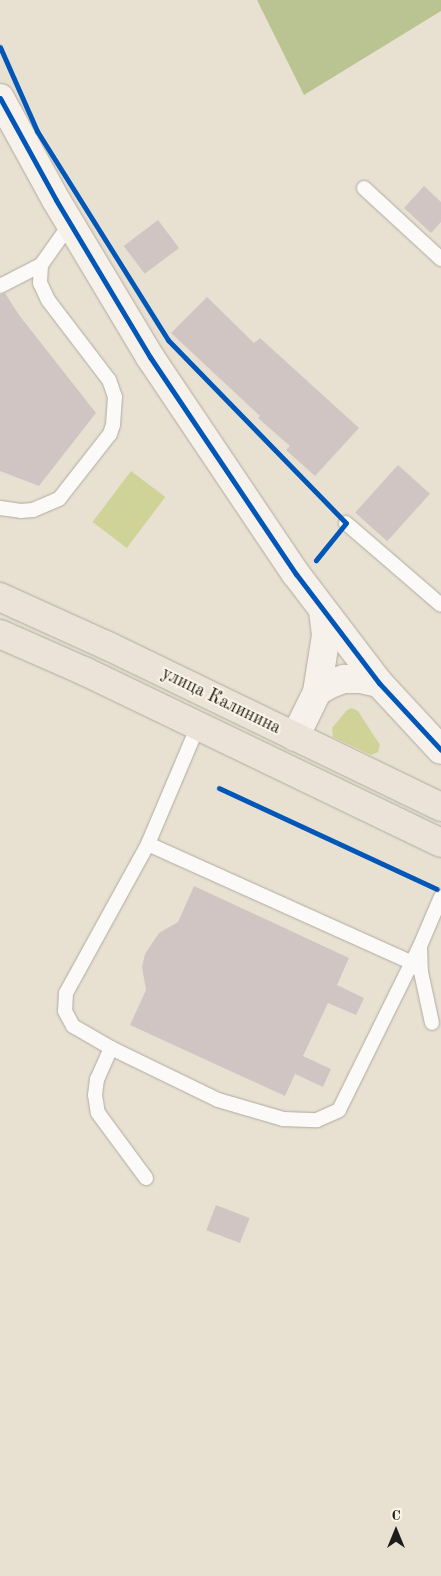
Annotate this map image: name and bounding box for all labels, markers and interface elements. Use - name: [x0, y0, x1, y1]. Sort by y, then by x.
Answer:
- street label: улица Калинина: [158, 663, 284, 739]
- north arrow: [371, 1506, 421, 1556]
- text: С: [391, 1509, 401, 1523]

